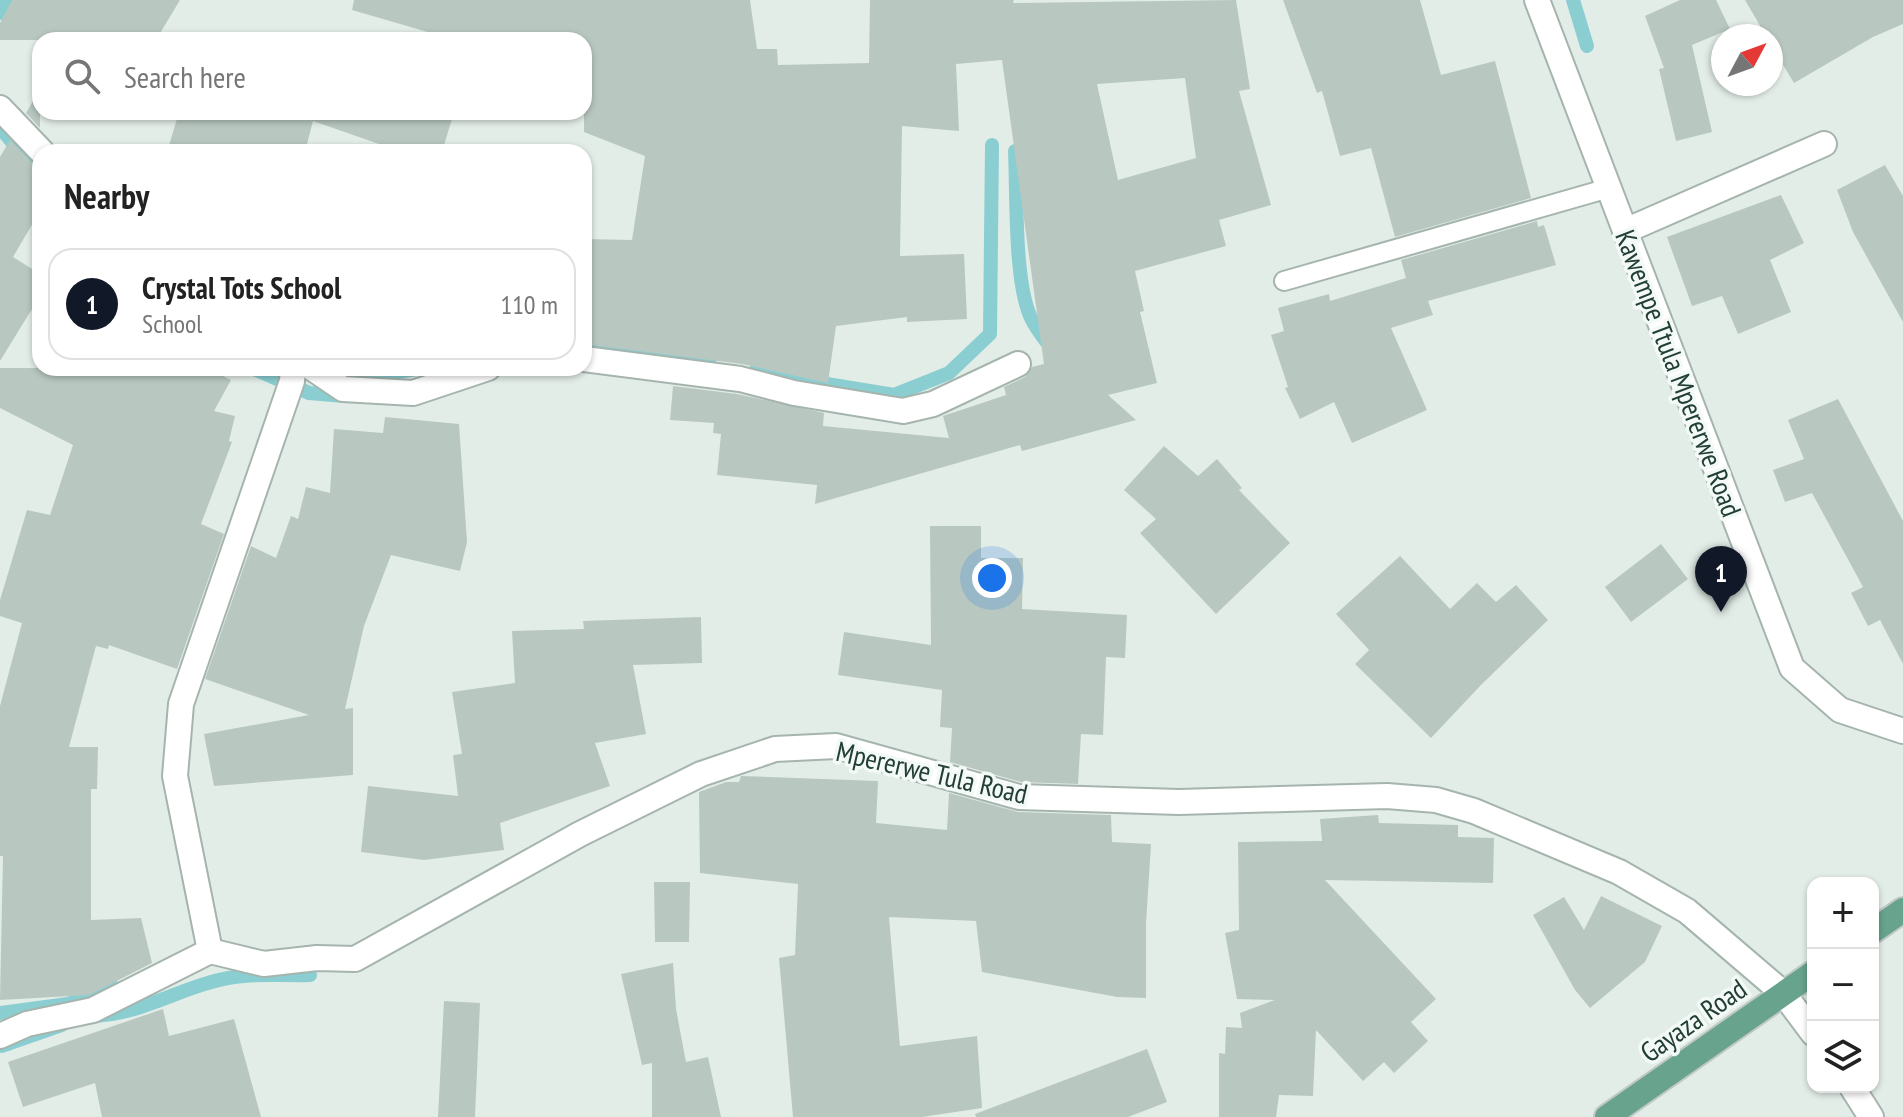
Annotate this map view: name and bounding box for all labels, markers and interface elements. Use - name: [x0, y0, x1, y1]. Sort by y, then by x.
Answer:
- north arrow: [1711, 24, 1783, 96]
- search box: [32, 32, 592, 120]
- icon: search: [60, 54, 104, 98]
- text: Search here: [124, 57, 246, 96]
- text: Nearby: [64, 174, 149, 218]
- street label: Kawempe Ttula Mpererwe Road: [1607, 224, 1751, 522]
- text: Crystal Tots School: [142, 268, 341, 307]
- text: 1: [86, 288, 98, 321]
- text: 110 m: [500, 288, 558, 321]
- text: School: [142, 307, 202, 340]
- pin: 1: [1695, 546, 1747, 612]
- your location: [972, 558, 1012, 598]
- street label: Mpererwe Tula Road: [833, 732, 1031, 812]
- map controls: [1807, 877, 1879, 1093]
- button: +: [1807, 877, 1879, 949]
- button: −: [1807, 949, 1879, 1021]
- street label: Gayaza Road: [1633, 970, 1753, 1070]
- button: layers: [1807, 1021, 1879, 1093]

